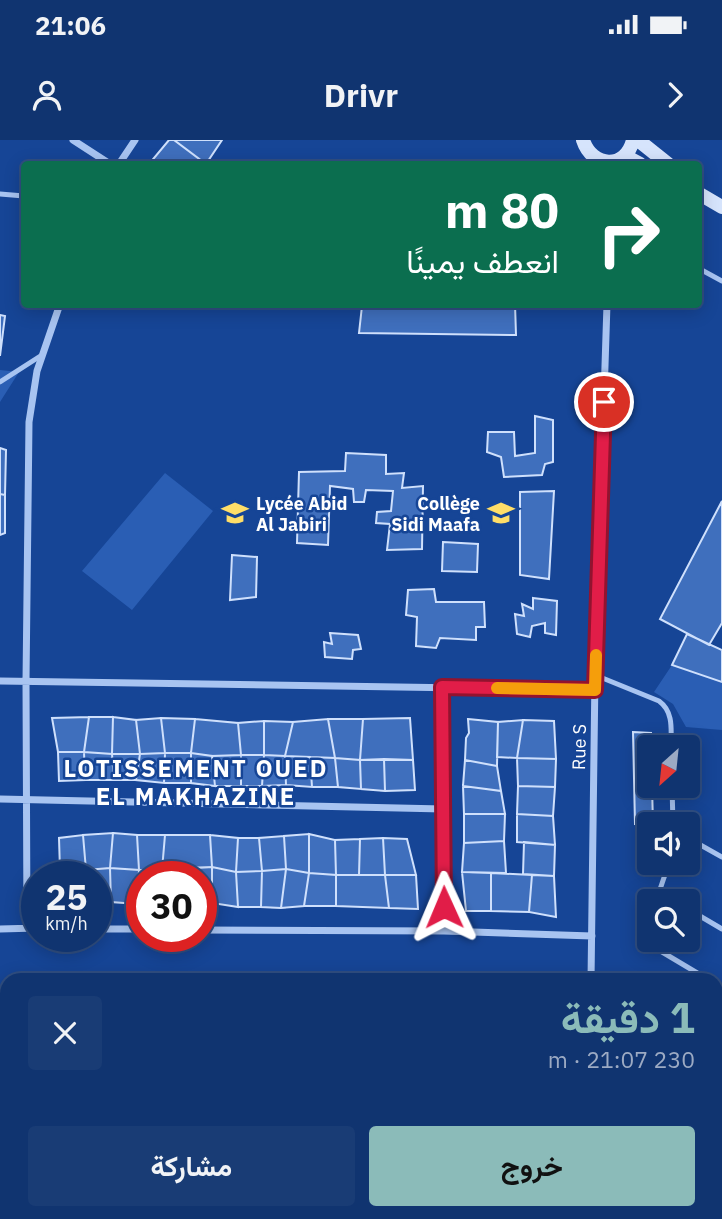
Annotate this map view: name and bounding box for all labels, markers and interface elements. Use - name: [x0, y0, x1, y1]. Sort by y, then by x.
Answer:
- text: 21:06: [35, 8, 106, 42]
- text: Drivr: [324, 74, 398, 116]
- icon: person: [28, 76, 66, 114]
- icon: forward: [656, 76, 694, 114]
- text: 80 m: [445, 178, 559, 241]
- icon: right: [583, 189, 674, 280]
- text: انعطف يمينًا: [406, 240, 559, 282]
- pin: [574, 372, 634, 432]
- icon: arrive: [585, 383, 623, 421]
- place label: Lycée Abid Al Jabiri: [256, 492, 347, 536]
- place label: Collège Sidi Maafa: [391, 492, 480, 536]
- school or university icon: Lycée Abid Al Jabiri: [220, 498, 250, 528]
- school or university icon: Collège Sidi Maafa: [486, 498, 516, 528]
- street label: Rue S: [567, 724, 591, 770]
- north arrow: [637, 735, 700, 798]
- map controls: [637, 735, 700, 952]
- district label: LOTISSEMENT OUED EL MAKHAZINE: [63, 752, 329, 812]
- button: sound: [637, 812, 700, 875]
- speed limit sign: 30: [126, 861, 217, 952]
- position arrow: [407, 870, 481, 944]
- text: 25: [45, 874, 88, 920]
- button: search: [637, 889, 700, 952]
- text: km/h: [45, 912, 88, 935]
- text: 1 دقيقة: [561, 990, 695, 1045]
- button: close: [28, 996, 102, 1070]
- text: 230 m · 21:07: [548, 1044, 695, 1074]
- button: مشاركة: [28, 1126, 355, 1206]
- button: خروج: [369, 1126, 695, 1206]

